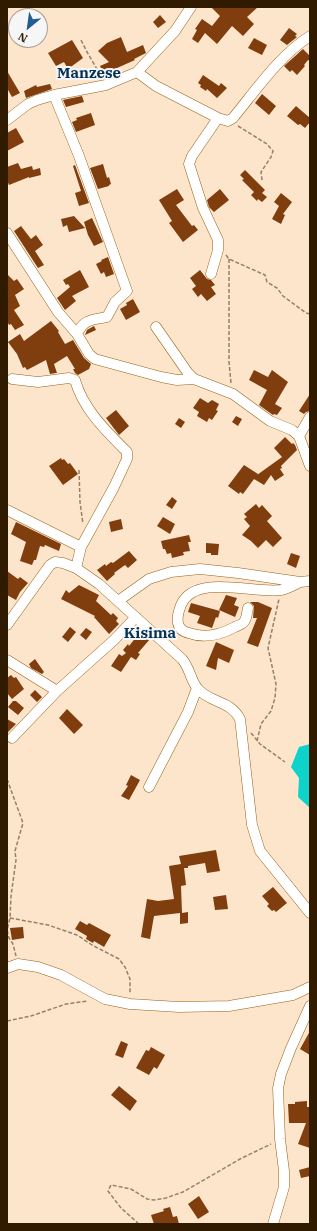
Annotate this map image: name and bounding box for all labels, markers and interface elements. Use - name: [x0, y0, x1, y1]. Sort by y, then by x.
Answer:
- north arrow: [8, 8, 48, 48]
- text: N: [15, 29, 30, 46]
- district label: Manzese: [57, 65, 121, 83]
- district label: Kisima: [124, 625, 176, 643]

